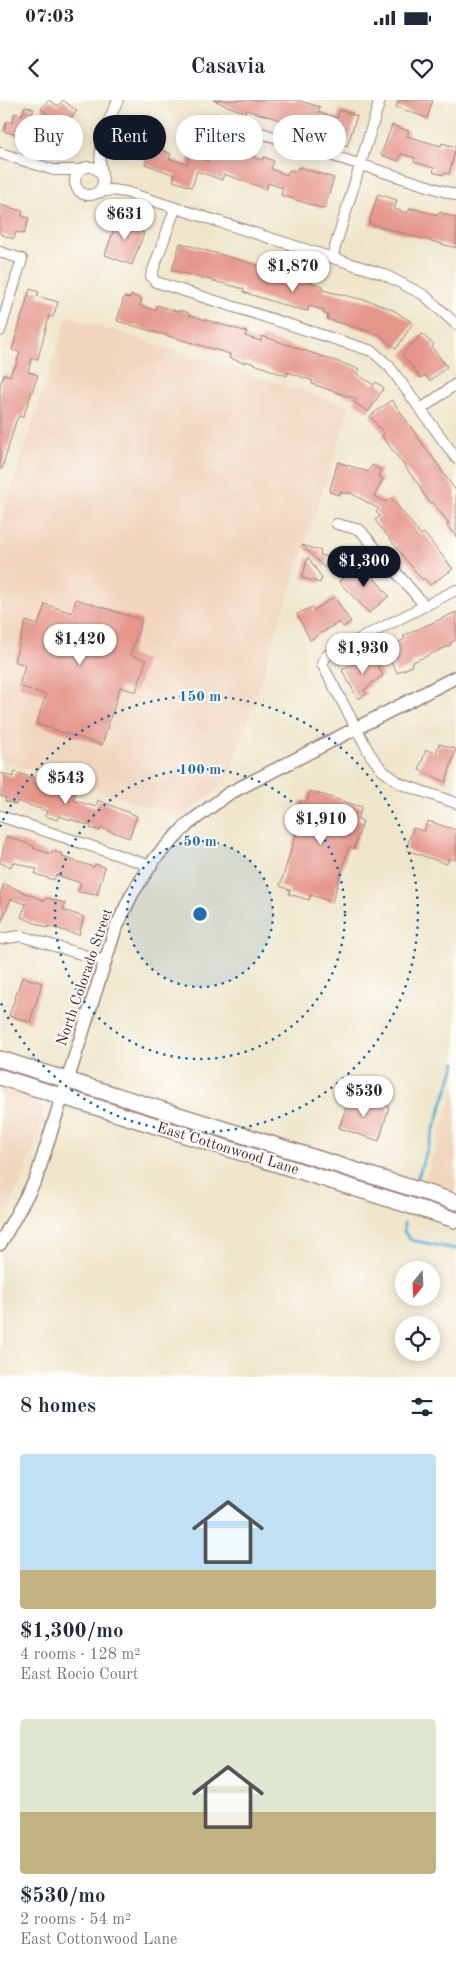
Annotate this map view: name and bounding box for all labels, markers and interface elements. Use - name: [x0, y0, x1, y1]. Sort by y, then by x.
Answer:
- text: 07:03: [25, 8, 74, 27]
- icon: back: [20, 54, 48, 82]
- icon: heart: [408, 54, 436, 82]
- text: Casavia: [191, 56, 265, 78]
- chip: Buy: [15, 115, 83, 160]
- chip: Rent: [93, 115, 166, 160]
- chip: Filters: [176, 115, 263, 160]
- chip: New: [273, 115, 346, 160]
- pin: $631: [95, 198, 155, 241]
- text: $631: [106, 207, 144, 223]
- pin: $1,870: [252, 250, 334, 293]
- text: $1,870: [268, 259, 318, 275]
- pin: $1,300: [323, 546, 405, 588]
- text: $1,300: [339, 554, 389, 570]
- pin: $1,420: [39, 624, 121, 666]
- text: $1,420: [55, 632, 105, 648]
- pin: $1,930: [322, 632, 404, 675]
- text: $1,930: [338, 641, 388, 657]
- text: 150 m: [179, 690, 221, 705]
- pin: $543: [36, 762, 96, 805]
- text: 100 m: [179, 763, 221, 778]
- text: $543: [47, 771, 85, 787]
- pin: $1,910: [280, 804, 362, 846]
- text: $1,910: [296, 812, 346, 828]
- text: 50 m: [183, 835, 217, 850]
- centre of rings: [191, 905, 209, 923]
- street label: North Colorado Street: [55, 907, 116, 1048]
- pin: $530: [334, 1076, 394, 1118]
- text: $530: [345, 1084, 383, 1100]
- street label: East Cottonwood Lane: [155, 1121, 300, 1178]
- north arrow: [395, 1261, 440, 1306]
- map controls: [395, 1261, 440, 1361]
- button: locate: [395, 1316, 440, 1361]
- icon: filters: [408, 1393, 436, 1421]
- text: 8 homes: [20, 1396, 96, 1417]
- icon: home: [183, 1487, 273, 1577]
- text: $1,300/mo: [20, 1621, 124, 1642]
- text: 4 rooms · 128 m²: [20, 1647, 140, 1663]
- text: East Rocio Court: [20, 1667, 138, 1683]
- icon: home: [183, 1752, 273, 1842]
- text: $530/mo: [20, 1886, 106, 1907]
- text: 2 rooms · 54 m²: [20, 1912, 131, 1928]
- text: East Cottonwood Lane: [20, 1932, 177, 1948]

